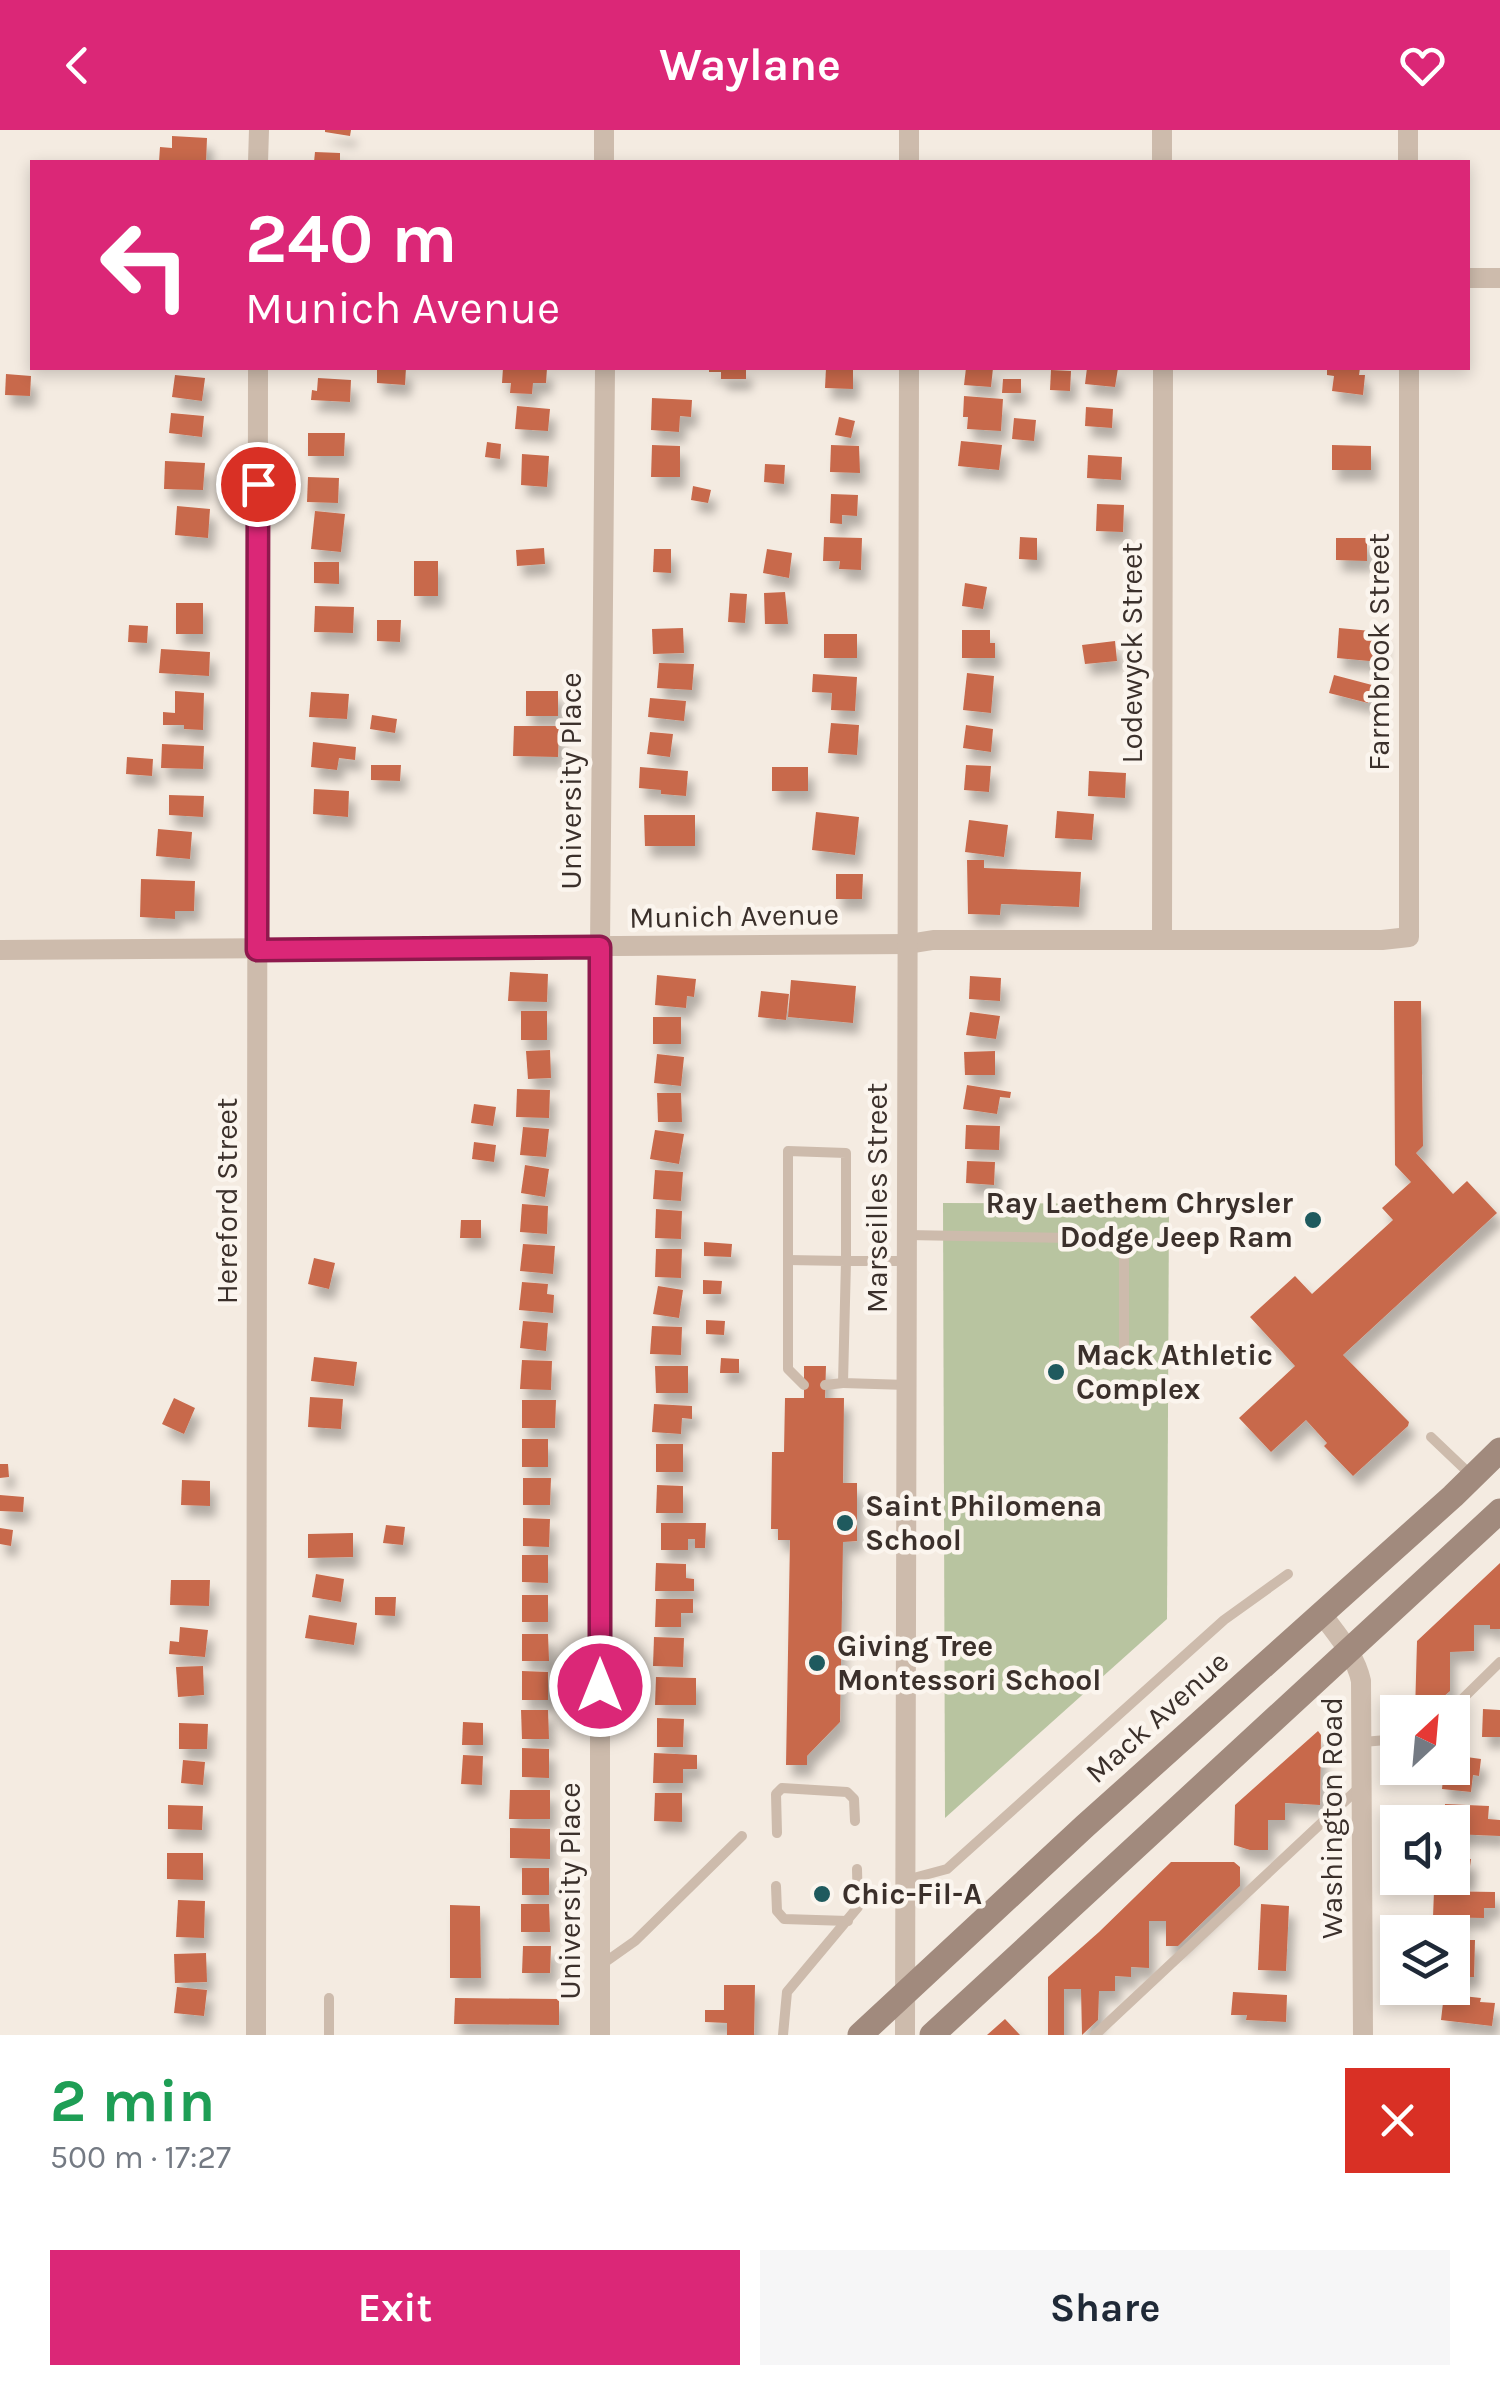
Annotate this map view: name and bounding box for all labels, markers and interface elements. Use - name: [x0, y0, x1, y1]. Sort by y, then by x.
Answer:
- icon: back: [50, 38, 105, 93]
- icon: heart: [1395, 38, 1450, 93]
- text: Waylane: [659, 39, 841, 91]
- text: 240 m: [245, 198, 457, 280]
- icon: left: [80, 200, 210, 330]
- text: Munich Avenue: [245, 282, 560, 334]
- pin: [216, 442, 301, 527]
- icon: arrive: [231, 457, 286, 512]
- street label: Farmbrook Street: [1361, 533, 1397, 771]
- street label: Lodewyck Street: [1114, 542, 1150, 764]
- street label: University Place: [553, 672, 589, 890]
- street label: Munich Avenue: [629, 896, 839, 936]
- street label: Marseilles Street: [859, 1083, 895, 1313]
- street label: Hereford Street: [209, 1098, 245, 1304]
- place label: Ray Laethem Chrysler Dodge Jeep Ram: [985, 1185, 1293, 1255]
- marker: Ray Laethem Chrysler Dodge Jeep Ram: [1302, 1209, 1324, 1231]
- place label: Mack Athletic Complex: [1076, 1337, 1273, 1407]
- marker: Mack Athletic Complex: [1045, 1361, 1067, 1383]
- place label: Saint Philomena School: [865, 1488, 1102, 1558]
- marker: Saint Philomena School: [834, 1512, 856, 1534]
- place label: Giving Tree Montessori School: [837, 1628, 1101, 1698]
- position arrow: [548, 1634, 652, 1738]
- street label: Mack Avenue: [1078, 1643, 1236, 1791]
- marker: Giving Tree Montessori School: [806, 1652, 828, 1674]
- north arrow: [1380, 1695, 1470, 1785]
- map controls: [1380, 1695, 1470, 2005]
- street label: Washington Road: [1314, 1697, 1350, 1939]
- street label: University Place: [552, 1782, 588, 2000]
- button: sound: [1380, 1805, 1470, 1895]
- place label: Chic-Fil-A: [842, 1876, 982, 1912]
- marker: Chic-Fil-A: [811, 1883, 833, 1905]
- button: layers: [1380, 1915, 1470, 2005]
- text: 2 min: [50, 2066, 215, 2136]
- button: close: [1345, 2068, 1450, 2173]
- text: 500 m · 17:27: [50, 2139, 231, 2176]
- button: Exit: [50, 2250, 740, 2365]
- button: Share: [760, 2250, 1450, 2365]

